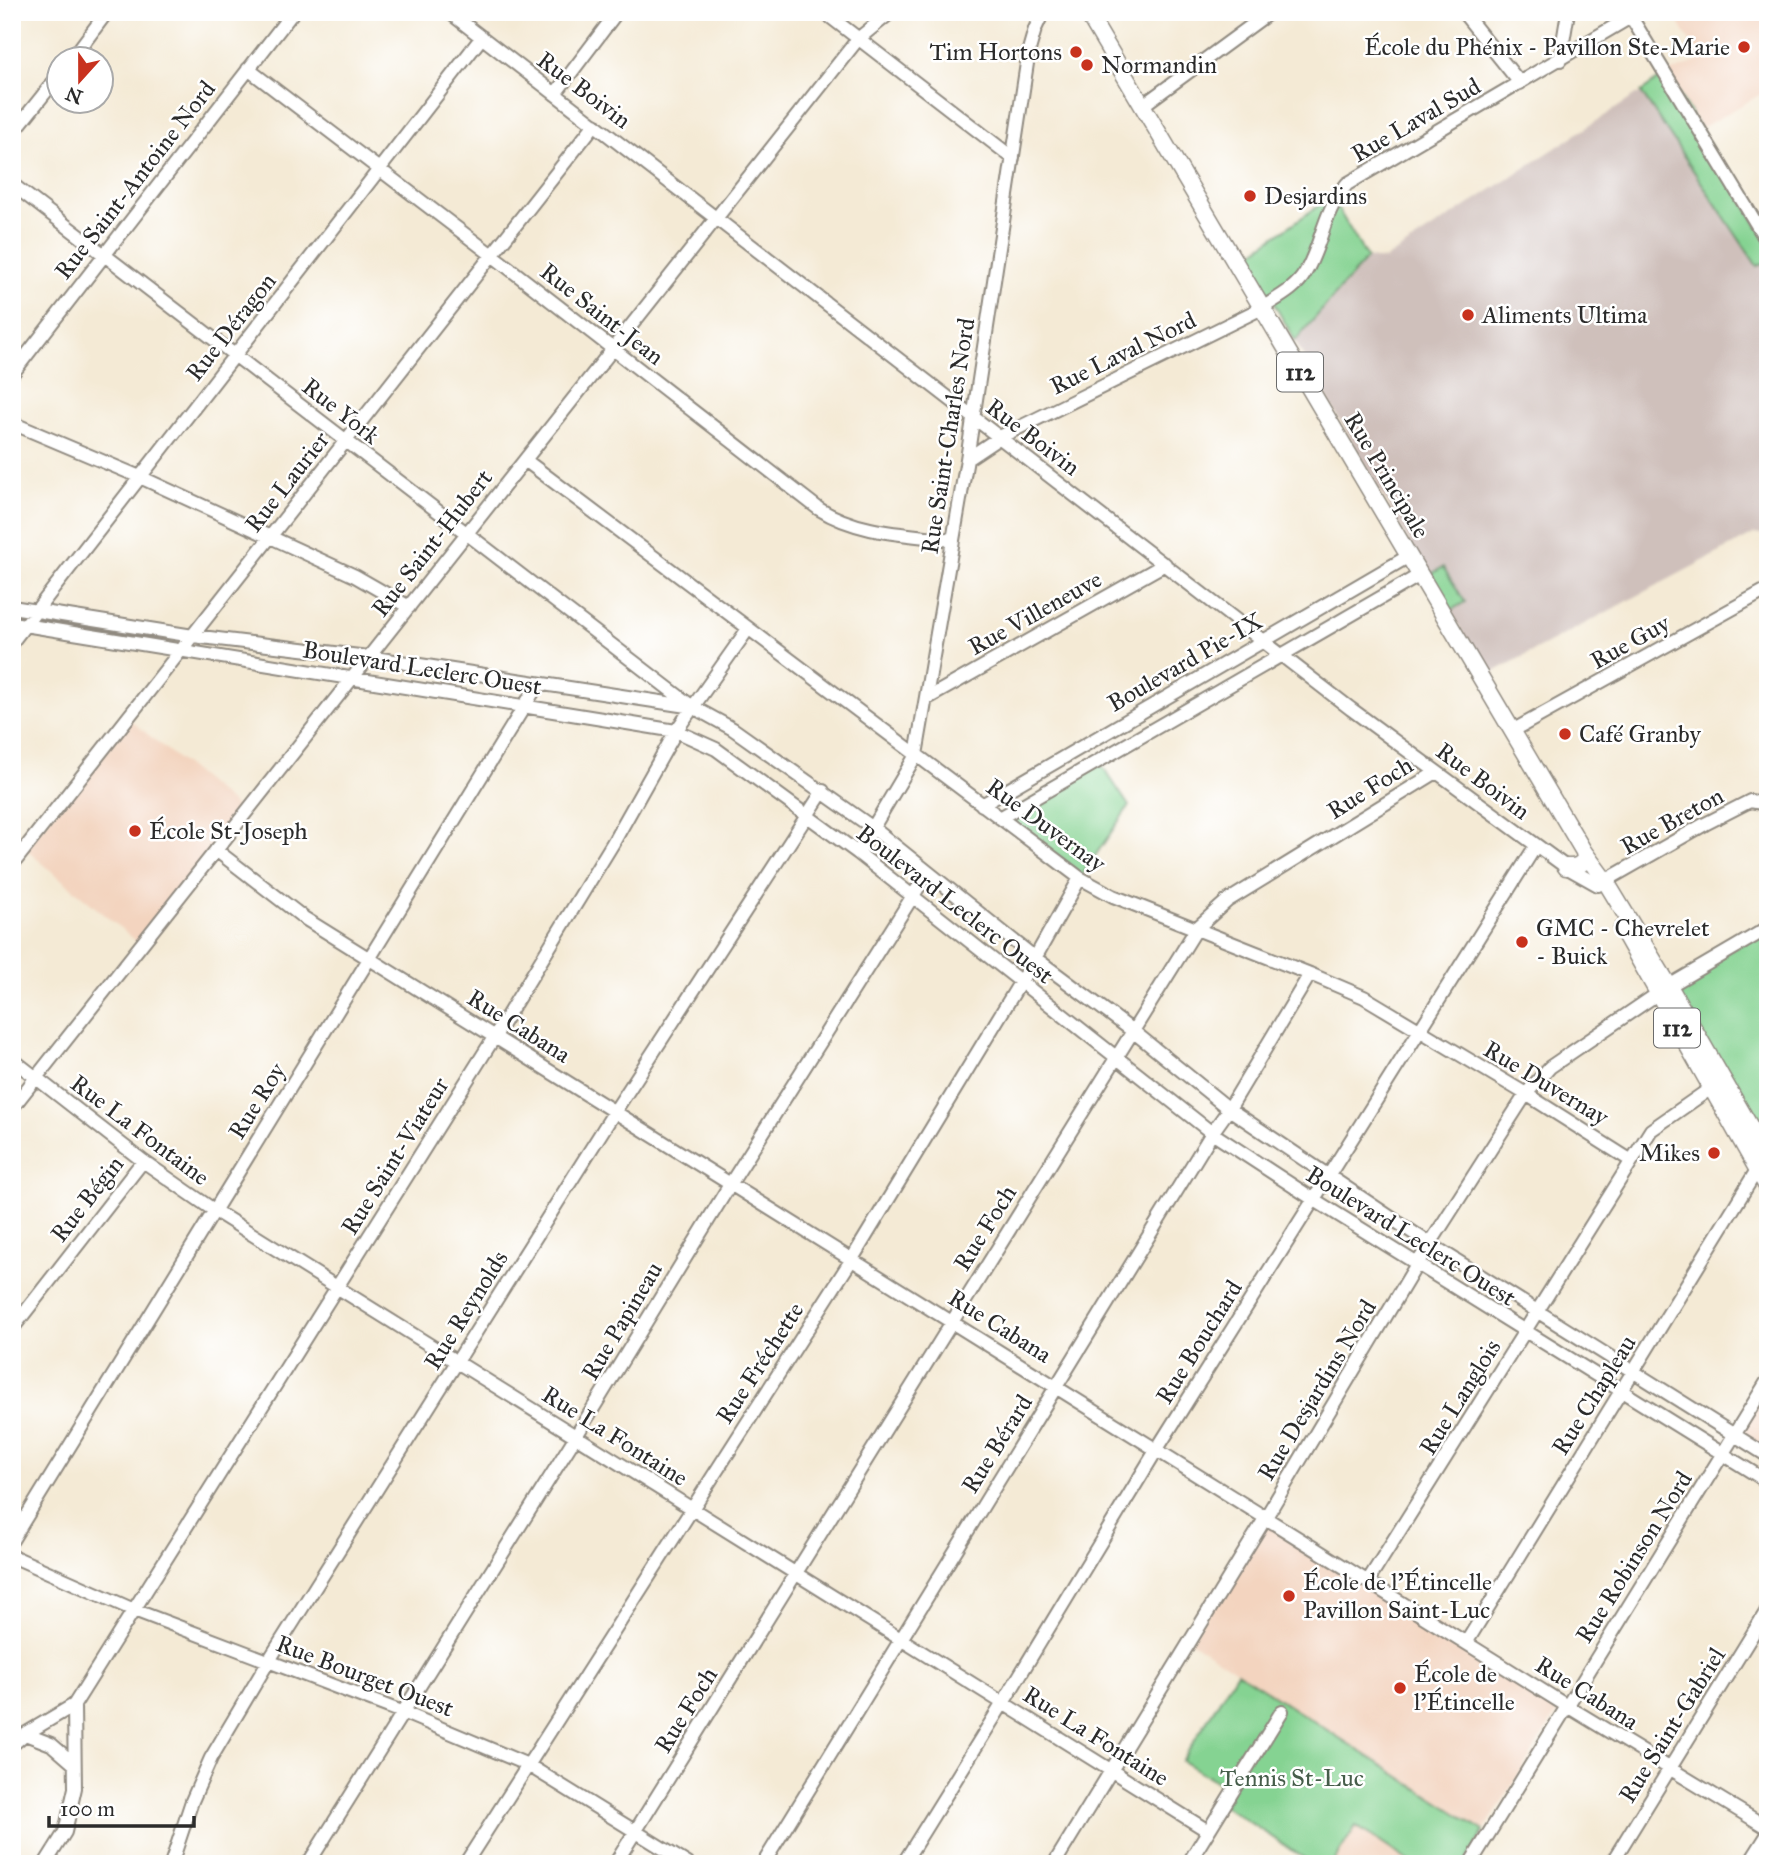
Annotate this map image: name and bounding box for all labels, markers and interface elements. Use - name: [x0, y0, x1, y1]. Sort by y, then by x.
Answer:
- place label: École du Phénix - Pavillon Ste-Marie: [1364, 32, 1730, 62]
- place label: Tim Hortons: [929, 37, 1062, 67]
- marker: École du Phénix - Pavillon Ste-Marie: [1736, 39, 1752, 55]
- marker: Tim Hortons: [1068, 44, 1084, 60]
- street label: Rue Boivin: [531, 45, 637, 135]
- north arrow: [46, 46, 116, 116]
- place label: Normandin: [1101, 50, 1217, 80]
- marker: Normandin: [1079, 57, 1095, 73]
- street label: Rue Laval Sud: [1346, 71, 1486, 169]
- street label: Rue Saint-Antoine Nord: [49, 75, 221, 285]
- place label: Desjardins: [1264, 181, 1367, 211]
- marker: Desjardins: [1242, 188, 1258, 204]
- street label: Rue Saint-Jean: [534, 256, 670, 372]
- street label: Rue Déragon: [179, 267, 283, 387]
- place label: Aliments Ultima: [1481, 300, 1648, 330]
- street label: Rue Laval Nord: [1045, 305, 1201, 401]
- marker: Aliments Ultima: [1460, 307, 1476, 323]
- street label: Rue Saint-Charles Nord: [915, 316, 981, 556]
- road number: 112: [1277, 352, 1323, 392]
- street label: Rue York: [296, 371, 387, 451]
- street label: Rue Boivin: [980, 392, 1086, 482]
- street label: Rue Principale: [1338, 406, 1436, 544]
- street label: Rue Laurier: [238, 426, 336, 538]
- street label: Rue Saint-Hubert: [365, 463, 499, 623]
- street label: Rue Villeneuve: [963, 564, 1107, 662]
- street label: Boulevard Pie-IX: [1102, 605, 1268, 718]
- street label: Rue Guy: [1585, 608, 1676, 676]
- street label: Boulevard Leclerc Ouest: [300, 634, 544, 702]
- place label: Café Granby: [1579, 719, 1701, 749]
- marker: Café Granby: [1557, 726, 1573, 742]
- street label: Rue Boivin: [1430, 736, 1536, 826]
- street label: Rue Foch: [1322, 750, 1418, 826]
- street label: Rue Duvernay: [980, 772, 1112, 879]
- street label: Rue Breton: [1615, 780, 1729, 862]
- place label: École St-Joseph: [149, 816, 308, 846]
- street label: Boulevard Leclerc Ouest: [851, 818, 1060, 991]
- marker: École St-Joseph: [127, 823, 143, 839]
- place label: GMC - Chevrelet - Buick: [1536, 913, 1710, 971]
- marker: GMC - Chevrelet - Buick: [1514, 934, 1530, 950]
- street label: Rue Cabana: [462, 983, 577, 1070]
- road number: 112: [1654, 1009, 1700, 1048]
- street label: Rue Duvernay: [1478, 1034, 1615, 1132]
- street label: Rue Roy: [222, 1057, 293, 1145]
- street label: Rue La Fontaine: [65, 1068, 215, 1192]
- street label: Rue Saint-Viateur: [335, 1072, 455, 1240]
- place label: Mikes: [1639, 1138, 1700, 1168]
- marker: Mikes: [1706, 1145, 1722, 1161]
- street label: Rue Bégin: [44, 1150, 130, 1248]
- street label: Boulevard Leclerc Ouest: [1301, 1159, 1522, 1313]
- street label: Rue Foch: [947, 1180, 1023, 1276]
- street label: Rue Reynolds: [418, 1245, 514, 1375]
- street label: Rue Papineau: [575, 1256, 669, 1386]
- street label: Rue Bouchard: [1149, 1275, 1249, 1409]
- street label: Rue Cabana: [943, 1283, 1058, 1370]
- street label: Rue Desjardins Nord: [1251, 1294, 1383, 1486]
- street label: Rue Fréchette: [710, 1297, 810, 1429]
- street label: Rue Chapleau: [1545, 1329, 1643, 1460]
- street label: Rue Langlois: [1413, 1334, 1507, 1460]
- street label: Rue La Fontaine: [537, 1379, 693, 1493]
- street label: Rue Bérard: [955, 1389, 1039, 1499]
- street label: Rue Robinson Nord: [1569, 1466, 1699, 1648]
- place label: École de l'Étincelle Pavillon Saint-Luc: [1303, 1567, 1492, 1625]
- marker: École de l'Étincelle Pavillon Saint-Luc: [1281, 1588, 1297, 1604]
- street label: Rue Bourget Ouest: [272, 1628, 458, 1724]
- street label: Rue Saint-Gabriel: [1612, 1641, 1732, 1808]
- street label: Rue Cabana: [1530, 1650, 1645, 1737]
- place label: École de l'Étincelle: [1414, 1659, 1515, 1717]
- street label: Rue Foch: [648, 1662, 724, 1758]
- street label: Rue La Fontaine: [1018, 1679, 1174, 1793]
- marker: École de l'Étincelle: [1392, 1680, 1408, 1696]
- park label: Tennis St-Luc: [1220, 1763, 1364, 1793]
- scale bar: [49, 1785, 194, 1829]
- text: 100 m: [60, 1796, 115, 1822]

